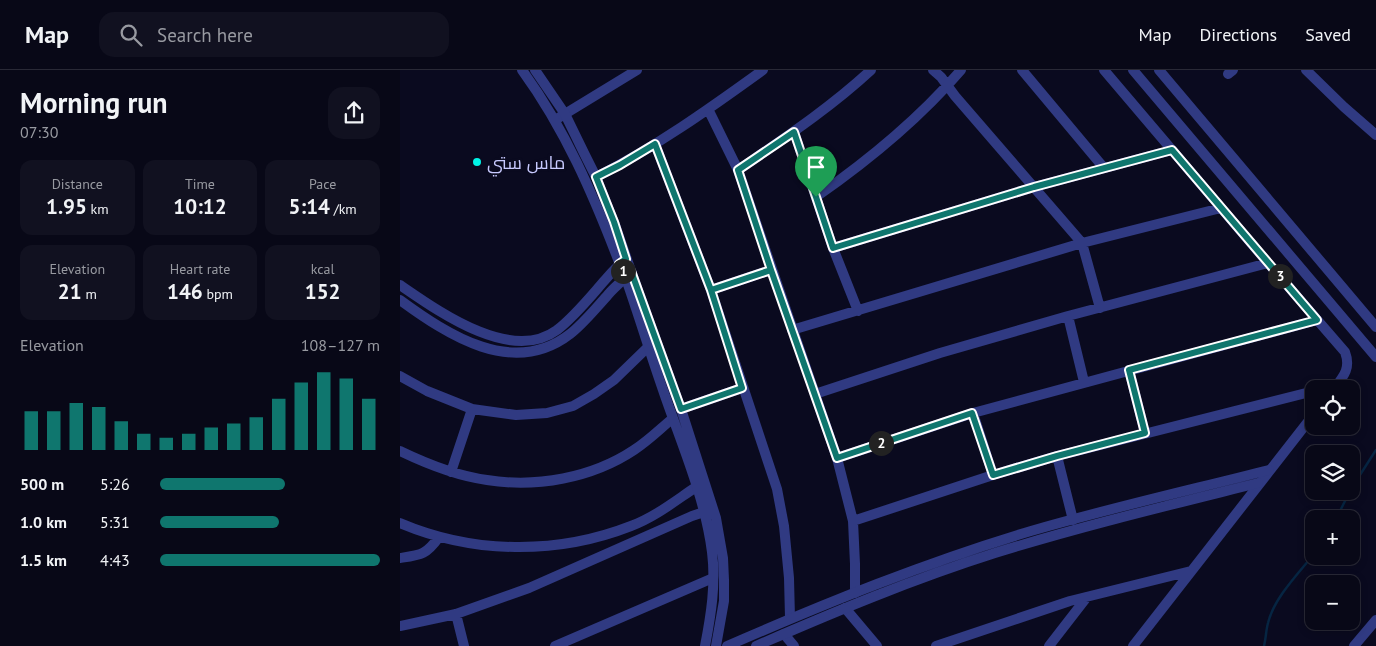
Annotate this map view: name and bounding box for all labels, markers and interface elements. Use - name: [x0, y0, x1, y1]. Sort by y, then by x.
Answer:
- search box: [99, 12, 449, 57]
- text: Map: [25, 19, 69, 50]
- icon: search: [117, 21, 145, 49]
- text: Search here: [157, 23, 253, 47]
- text: Map: [1139, 23, 1171, 46]
- text: Directions: [1199, 23, 1277, 46]
- text: Saved: [1305, 23, 1351, 46]
- text: Morning run: [20, 84, 168, 121]
- button: share: [328, 87, 380, 139]
- text: 07:30: [20, 122, 58, 142]
- pin: [795, 146, 837, 197]
- place label: ماس ستي: [487, 151, 565, 177]
- icon: arrive: [802, 153, 830, 181]
- marker: ماس ستي: [471, 156, 483, 168]
- text: Distance: [52, 175, 103, 193]
- text: Time: [185, 175, 215, 193]
- text: Pace: [309, 175, 336, 193]
- text: 1.95: [46, 193, 87, 220]
- text: 10:12: [173, 193, 227, 220]
- text: 5:14: [289, 193, 330, 220]
- text: km: [87, 200, 109, 218]
- text: /km: [330, 200, 357, 218]
- pin: 1: [610, 258, 636, 284]
- text: Elevation: [49, 260, 105, 278]
- text: Heart rate: [170, 260, 230, 278]
- text: kcal: [311, 260, 335, 278]
- text: 1: [620, 262, 627, 280]
- pin: 3: [1268, 264, 1292, 288]
- text: 3: [1277, 267, 1284, 285]
- text: 21: [58, 278, 82, 305]
- text: 146: [167, 278, 203, 305]
- text: 152: [305, 278, 341, 305]
- text: m: [82, 285, 97, 303]
- text: bpm: [203, 285, 233, 303]
- text: Elevation: [20, 335, 84, 355]
- text: 108–127 m: [301, 335, 380, 355]
- map controls: [1305, 380, 1360, 630]
- button: locate: [1305, 380, 1360, 435]
- pin: 2: [868, 430, 894, 456]
- text: 2: [878, 434, 885, 452]
- button: layers: [1305, 445, 1360, 500]
- text: 500 m: [20, 474, 64, 494]
- text: 5:26: [100, 474, 130, 494]
- button: +: [1305, 510, 1360, 565]
- text: 1.0 km: [20, 512, 67, 532]
- text: 5:31: [100, 512, 130, 532]
- text: 1.5 km: [20, 550, 67, 570]
- text: 4:43: [100, 550, 130, 570]
- button: −: [1305, 575, 1360, 630]

